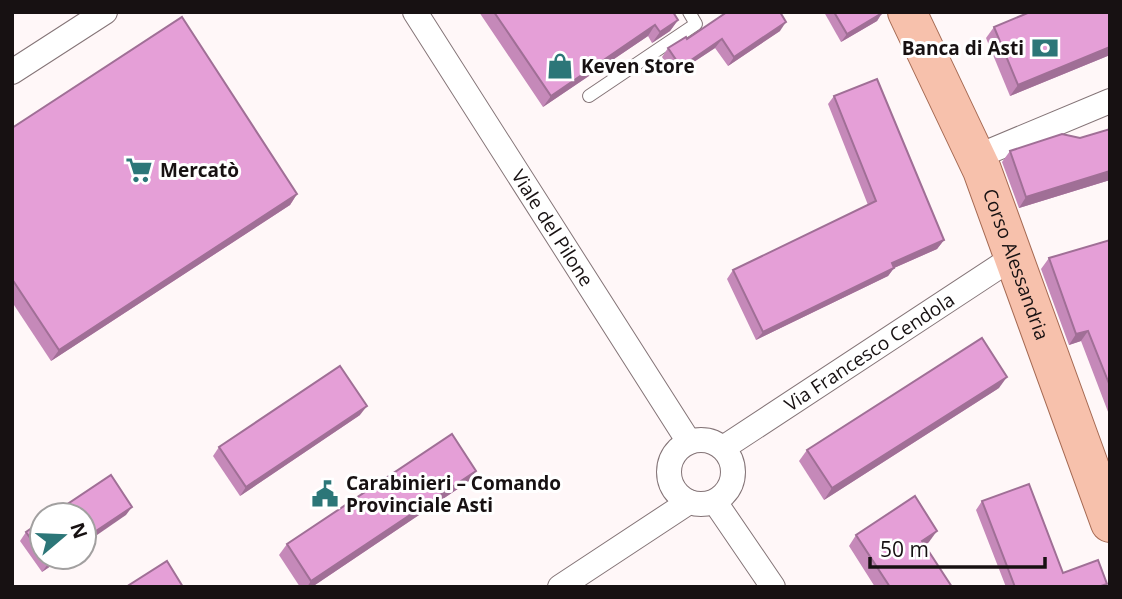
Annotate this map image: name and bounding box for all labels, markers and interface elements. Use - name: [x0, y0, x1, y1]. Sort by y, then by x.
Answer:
- bank icon: Banca di Asti: [1030, 33, 1060, 63]
- place label: Banca di Asti: [902, 35, 1024, 61]
- shop icon: Keven Store: [545, 51, 575, 81]
- place label: Keven Store: [581, 53, 695, 79]
- supermarket icon: Mercatò: [124, 155, 154, 185]
- place label: Mercatò: [160, 157, 239, 183]
- street label: Viale del Pilone: [506, 164, 600, 291]
- street label: Corso Alessandria: [977, 185, 1055, 343]
- street label: Via Francesco Cendola: [779, 286, 959, 417]
- place label: Carabinieri – Comando Provinciale Asti: [346, 470, 561, 518]
- public building icon: Carabinieri – Comando Provinciale Asti: [310, 479, 340, 509]
- north arrow: [28, 501, 98, 571]
- text: N: [64, 519, 94, 542]
- scale bar: [870, 526, 1045, 570]
- text: 50 m: [880, 535, 929, 563]

